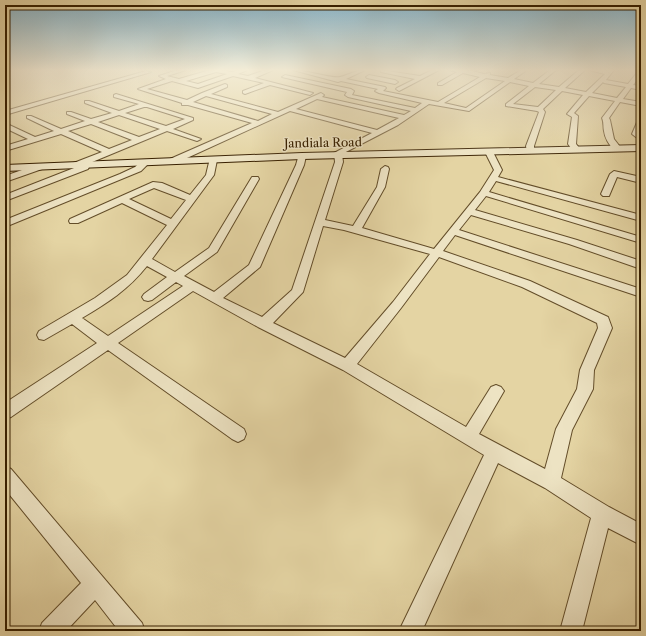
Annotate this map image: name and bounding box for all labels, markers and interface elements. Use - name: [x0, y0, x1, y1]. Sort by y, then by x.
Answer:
- street label: Jandiala Road: [282, 134, 363, 151]

